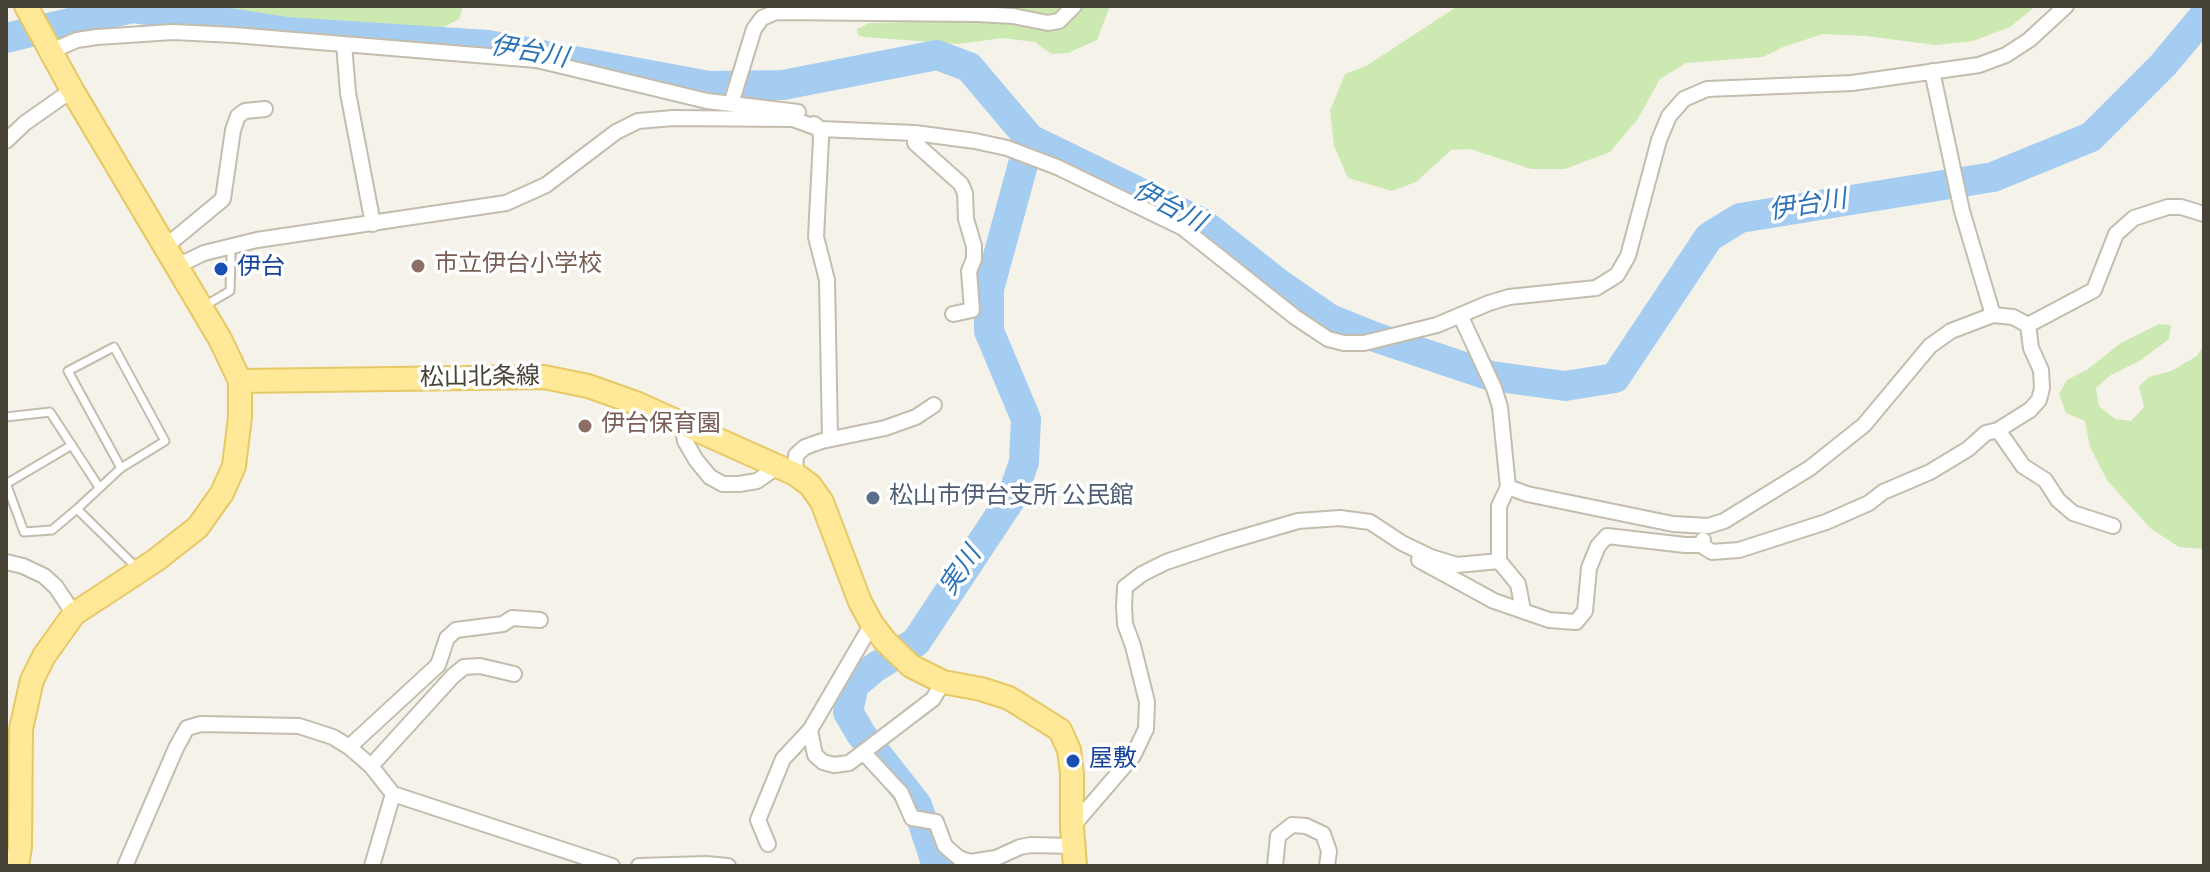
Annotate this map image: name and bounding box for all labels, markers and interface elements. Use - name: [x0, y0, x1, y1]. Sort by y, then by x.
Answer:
- water label: 伊台川: [488, 32, 570, 76]
- water label: 伊台川: [1126, 176, 1210, 240]
- water label: 伊台川: [1767, 185, 1849, 229]
- place label: 市立伊台小学校: [434, 252, 602, 280]
- place label: 伊台: [237, 255, 285, 283]
- marker: 市立伊台小学校: [409, 257, 427, 275]
- marker: 伊台: [212, 260, 230, 278]
- street label: 松山北条線: [420, 364, 540, 394]
- place label: 伊台保育園: [601, 412, 721, 440]
- marker: 伊台保育園: [576, 417, 594, 435]
- place label: 松山市伊台支所 公民館: [889, 484, 1134, 512]
- marker: 松山市伊台支所 公民館: [864, 489, 882, 507]
- water label: 実川: [935, 542, 989, 602]
- place label: 屋敷: [1089, 747, 1137, 775]
- marker: 屋敷: [1064, 752, 1082, 770]

